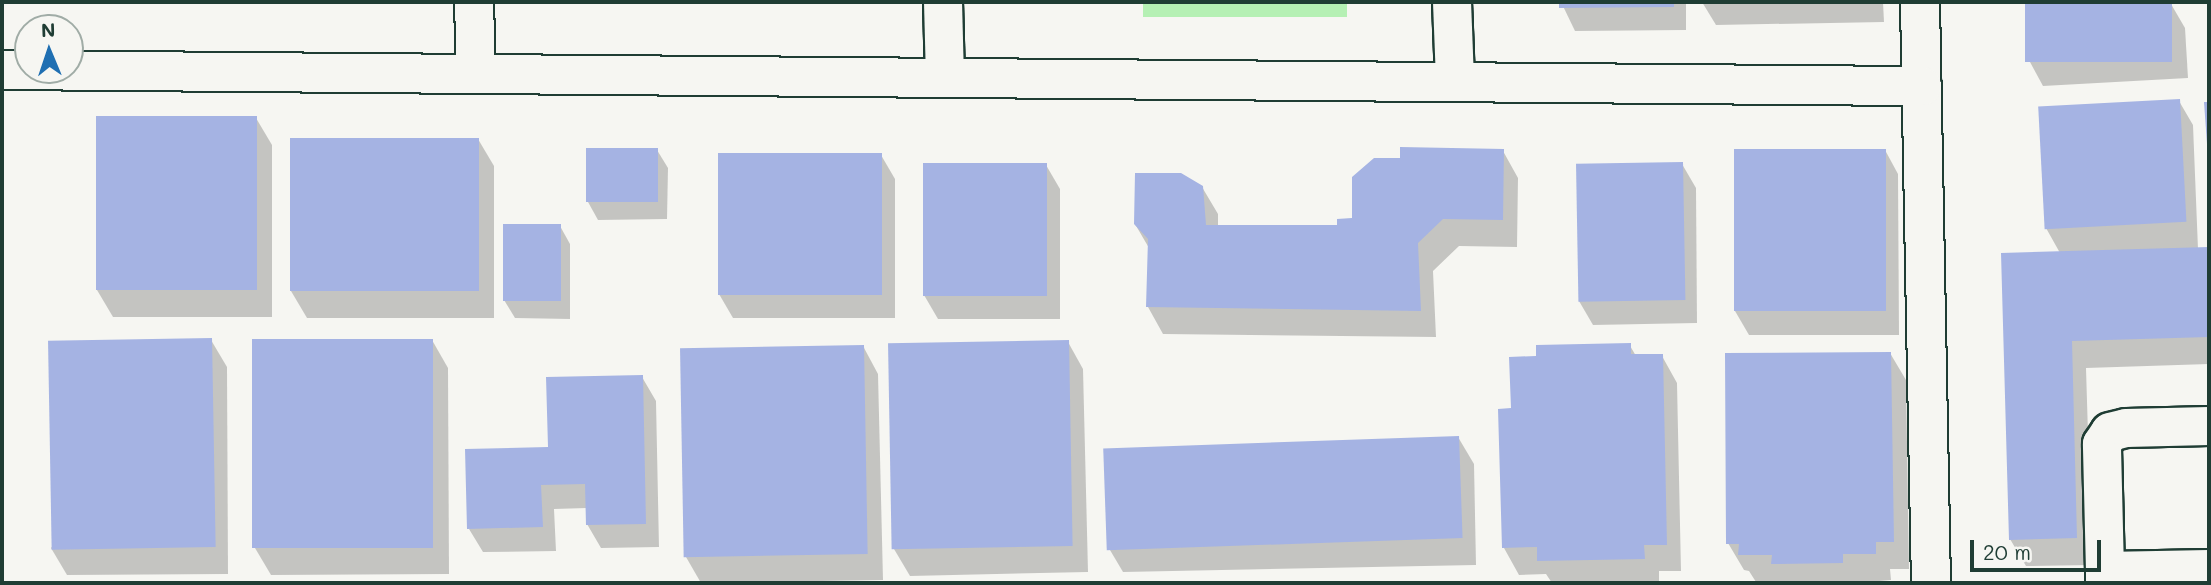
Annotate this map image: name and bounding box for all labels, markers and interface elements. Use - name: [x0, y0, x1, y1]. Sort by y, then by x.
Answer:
- north arrow: [14, 14, 84, 84]
- text: N: [41, 17, 56, 42]
- scale bar: [1973, 526, 2104, 570]
- text: 20 m: [1983, 538, 2031, 565]

